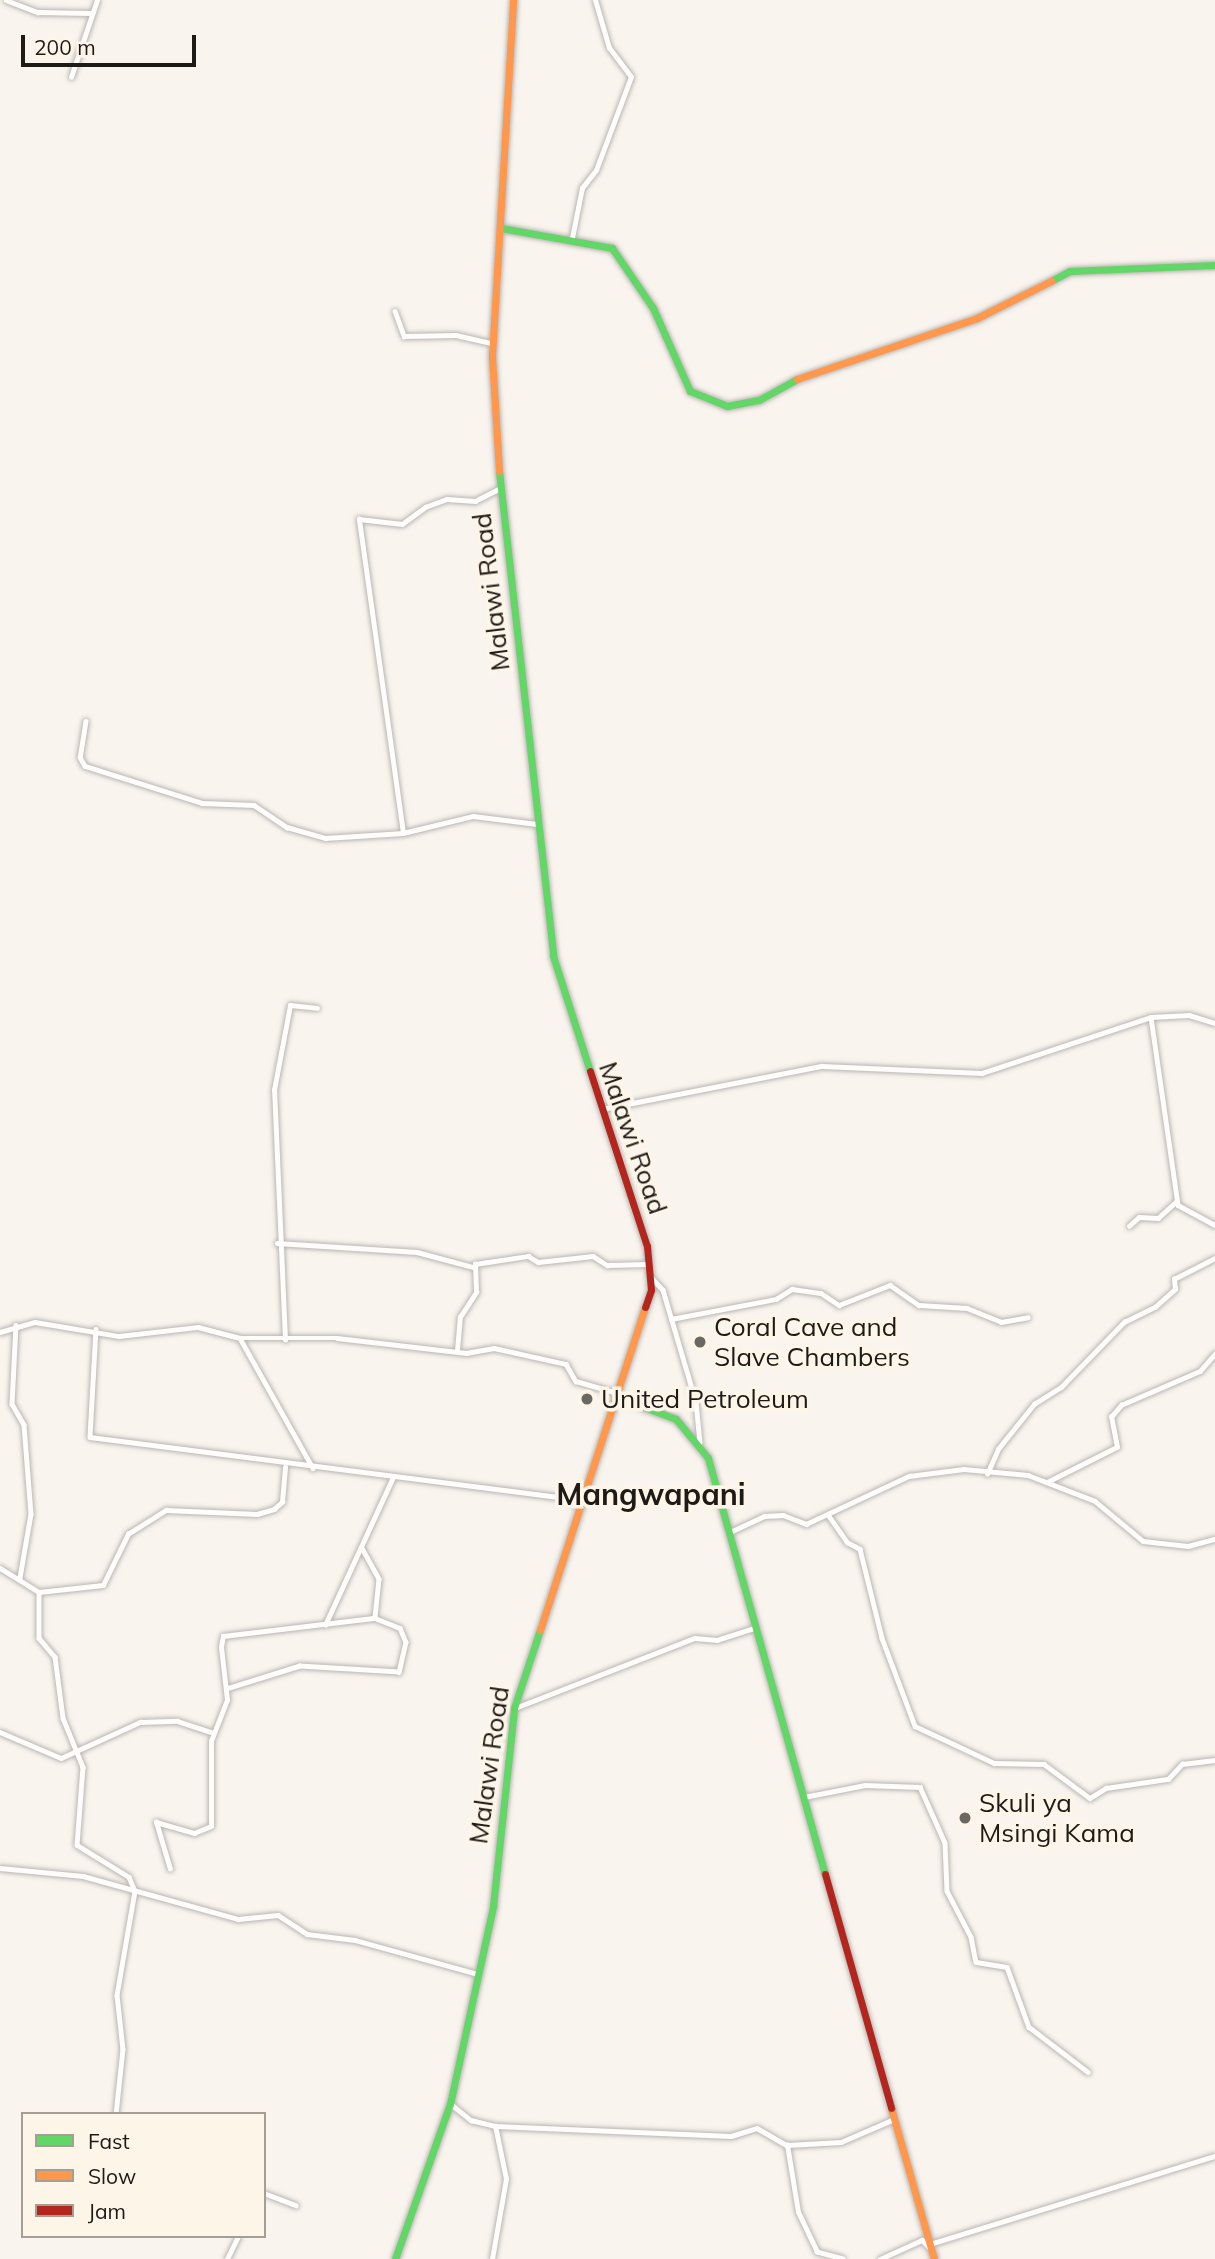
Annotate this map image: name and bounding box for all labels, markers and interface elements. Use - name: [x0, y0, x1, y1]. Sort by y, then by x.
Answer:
- scale bar: [24, 21, 200, 65]
- text: 200 m: [34, 34, 96, 60]
- street label: Malawi Road: [466, 511, 516, 673]
- street label: Malawi Road: [592, 1058, 674, 1218]
- place label: Coral Cave and Slave Chambers: [714, 1311, 910, 1372]
- marker: Coral Cave and Slave Chambers: [692, 1334, 708, 1350]
- place label: United Petroleum: [601, 1383, 809, 1415]
- marker: United Petroleum: [579, 1391, 595, 1407]
- district label: Mangwapani: [556, 1476, 746, 1512]
- street label: Malawi Road: [462, 1684, 516, 1846]
- place label: Skuli ya Msingi Kama: [979, 1787, 1135, 1848]
- marker: Skuli ya Msingi Kama: [957, 1810, 973, 1826]
- legend: [21, 2112, 266, 2238]
- text: Fast: [88, 2128, 130, 2154]
- text: Slow: [88, 2163, 136, 2189]
- text: Jam: [88, 2198, 126, 2224]

